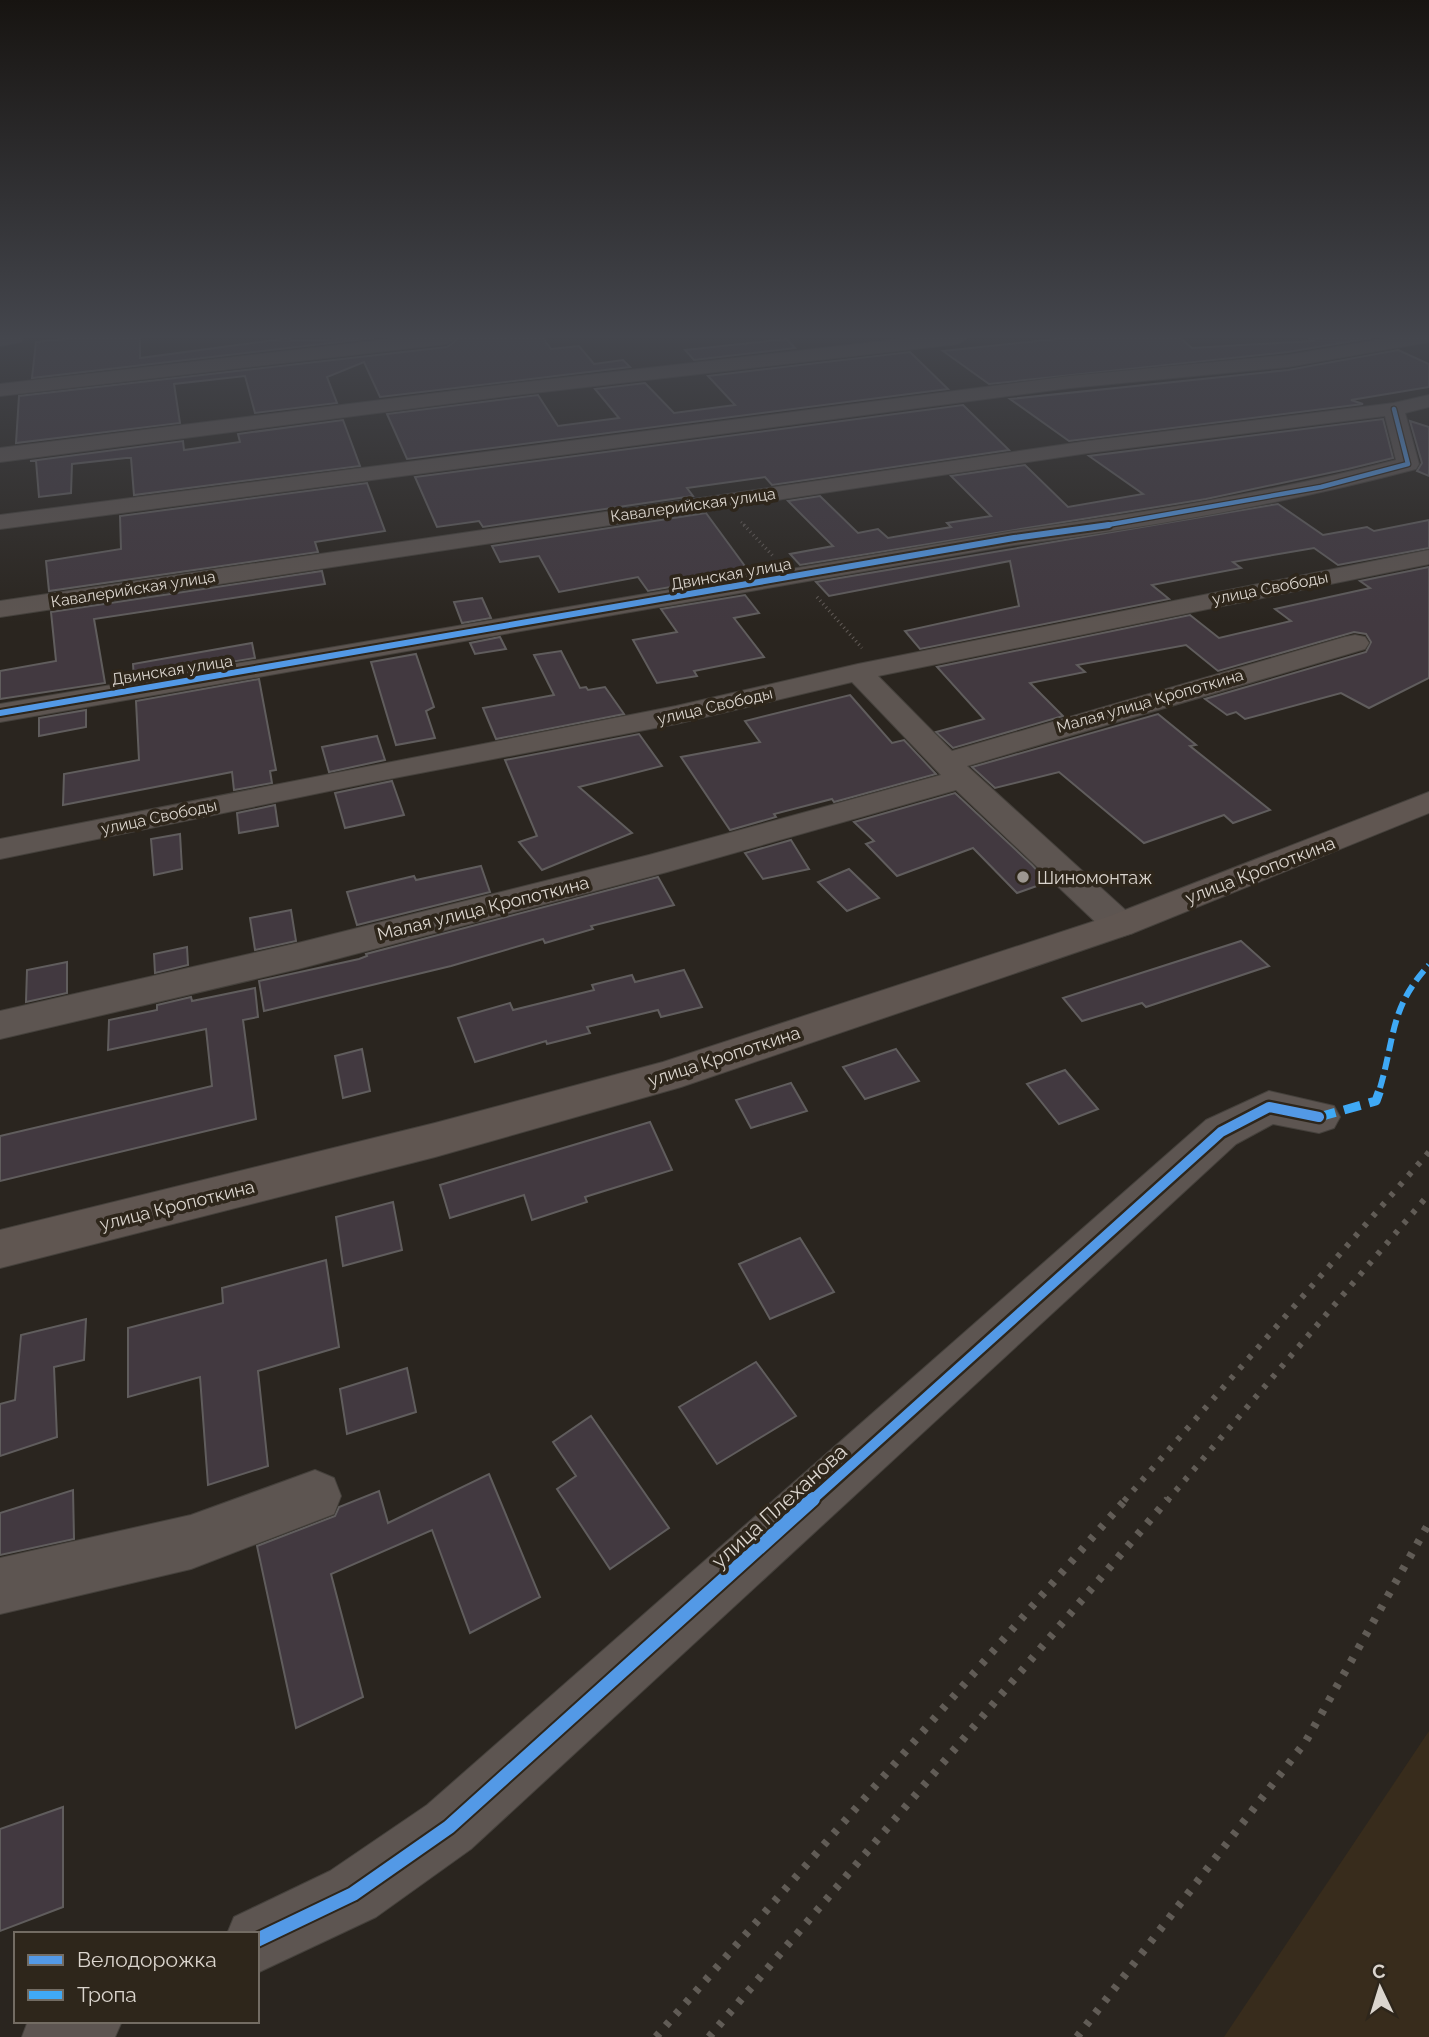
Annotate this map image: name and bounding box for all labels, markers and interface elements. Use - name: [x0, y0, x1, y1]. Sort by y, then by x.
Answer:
- street label: Кавалерийская улица: [609, 484, 777, 526]
- street label: Двинская улица: [669, 554, 793, 594]
- street label: Кавалерийская улица: [49, 567, 217, 611]
- street label: улица Свободы: [1210, 567, 1330, 609]
- street label: Двинская улица: [110, 651, 234, 689]
- street label: Малая улица Кропоткина: [1054, 665, 1246, 737]
- street label: улица Свободы: [655, 683, 775, 729]
- street label: улица Свободы: [99, 795, 219, 839]
- street label: улица Кропоткина: [1182, 832, 1338, 908]
- place label: Шиномонтаж: [1037, 867, 1152, 888]
- marker: Шиномонтаж: [1015, 869, 1031, 885]
- street label: Малая улица Кропоткина: [375, 871, 591, 945]
- street label: улица Кропоткина: [645, 1022, 803, 1090]
- street label: улица Кропоткина: [98, 1176, 256, 1234]
- street label: улица Плеханова: [706, 1439, 852, 1573]
- legend: [14, 1932, 259, 2023]
- text: Велодорожка: [77, 1947, 217, 1972]
- north arrow: [1345, 1953, 1415, 2023]
- text: С: [1372, 1960, 1386, 1982]
- text: Тропа: [77, 1982, 137, 2007]

